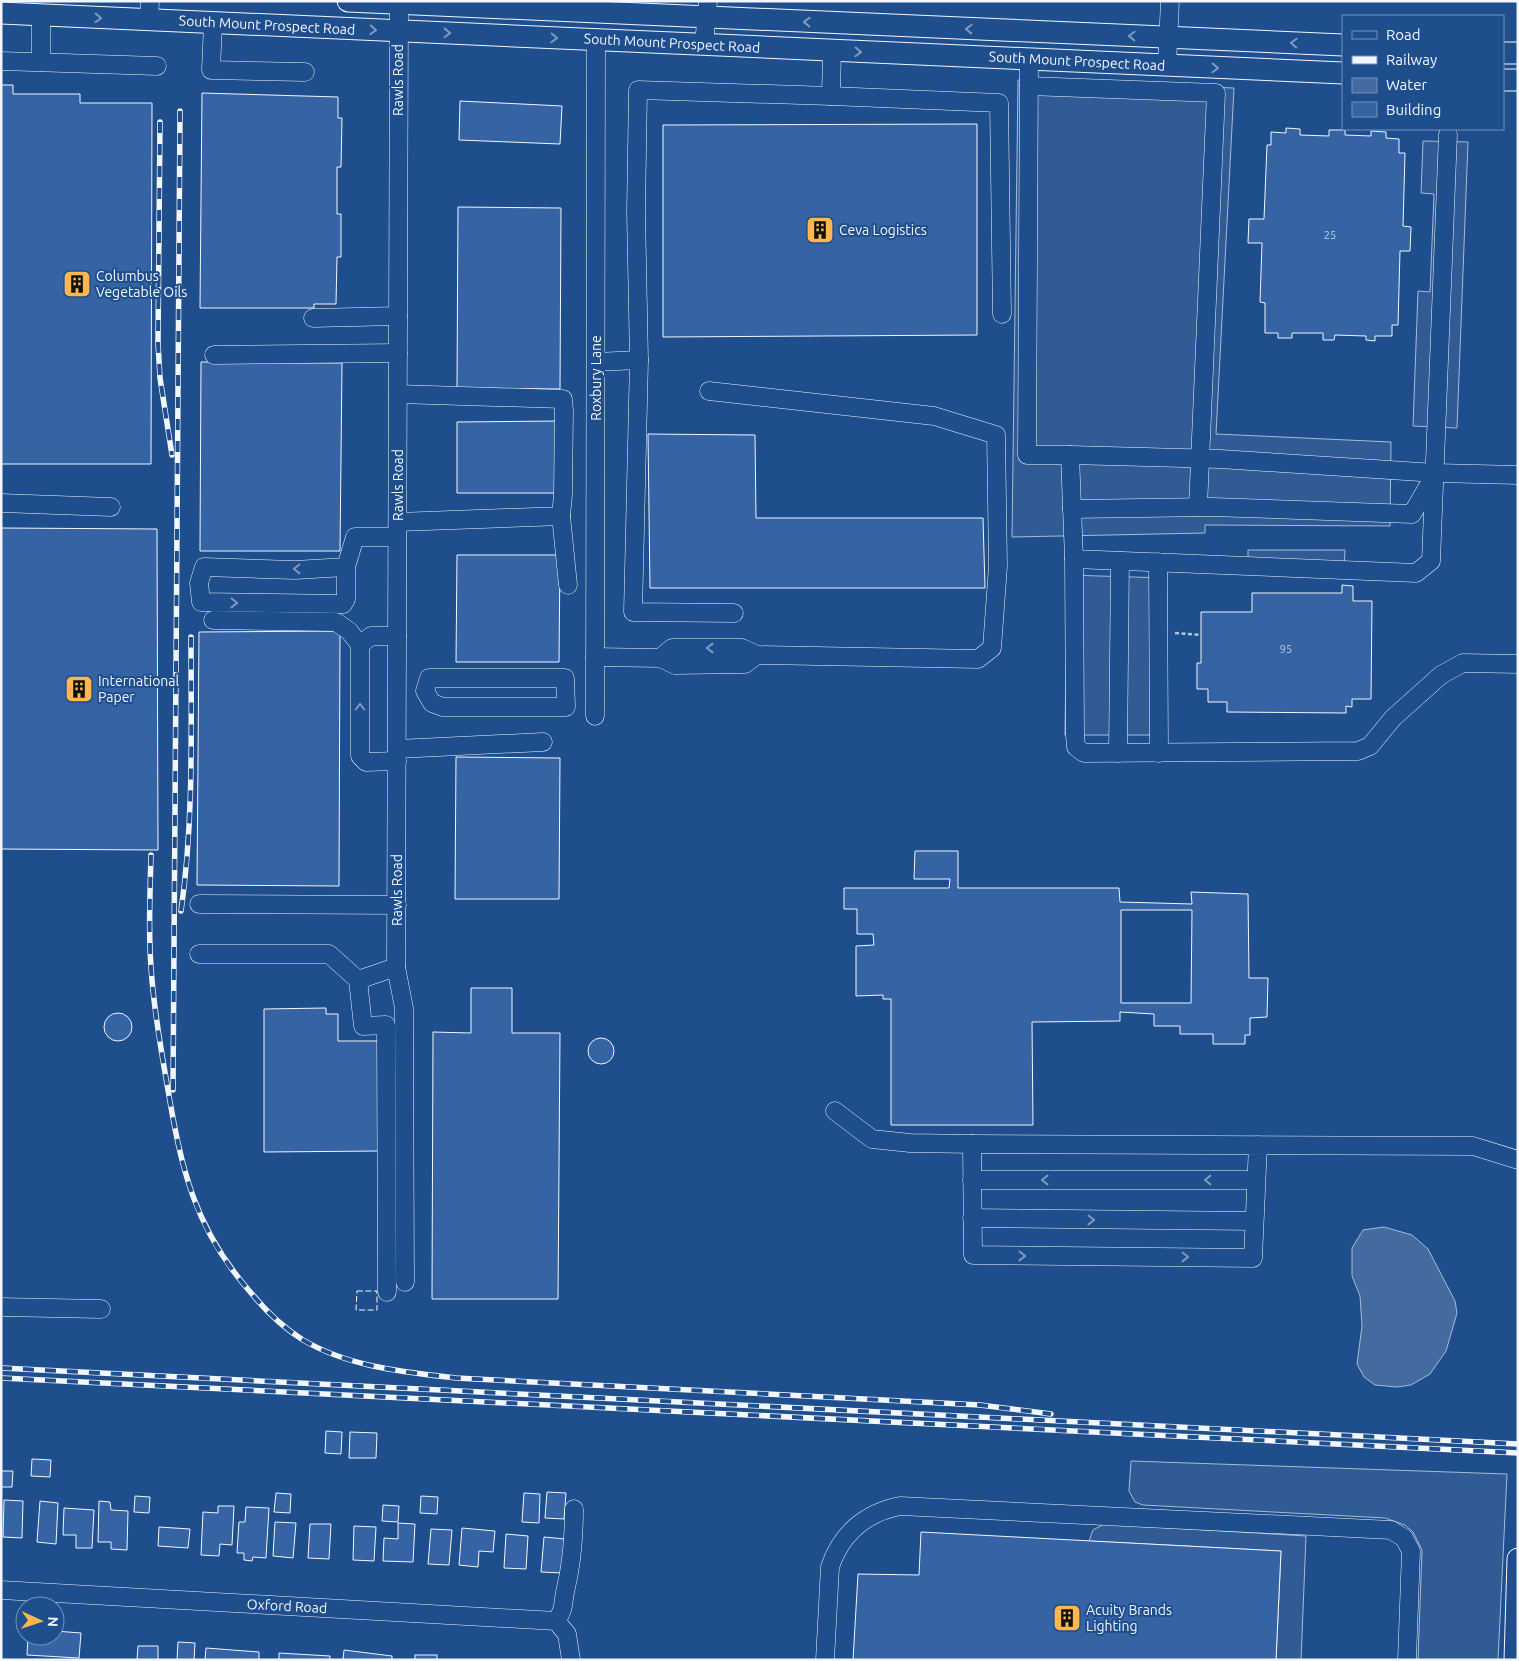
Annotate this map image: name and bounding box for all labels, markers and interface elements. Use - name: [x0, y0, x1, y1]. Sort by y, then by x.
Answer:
- one-way arrow: [94, 12, 102, 23]
- street label: South Mount Prospect Road: [178, 12, 356, 38]
- legend: [1342, 15, 1504, 130]
- one-way arrow: [803, 17, 810, 27]
- one-way arrow: [965, 24, 973, 34]
- one-way arrow: [369, 25, 377, 35]
- text: Road: [1386, 26, 1421, 43]
- one-way arrow: [443, 28, 451, 39]
- street label: South Mount Prospect Road: [583, 30, 761, 56]
- one-way arrow: [1127, 31, 1135, 41]
- one-way arrow: [550, 33, 558, 43]
- one-way arrow: [1290, 38, 1298, 49]
- street label: Rawls Road: [390, 44, 406, 116]
- one-way arrow: [854, 46, 862, 57]
- street label: South Mount Prospect Road: [988, 48, 1166, 74]
- text: Railway: [1386, 51, 1437, 68]
- one-way arrow: [1212, 62, 1220, 73]
- text: Water: [1386, 76, 1427, 93]
- text: Building: [1386, 101, 1441, 118]
- building icon: Ceva Logistics: [805, 215, 835, 245]
- place label: Ceva Logistics: [839, 222, 927, 238]
- house number: 25: [1324, 229, 1336, 241]
- place label: Columbus Vegetable Oils: [96, 268, 187, 300]
- building icon: Columbus Vegetable Oils: [62, 269, 92, 299]
- street label: Roxbury Lane: [588, 335, 604, 421]
- street label: Rawls Road: [390, 449, 406, 521]
- one-way arrow: [293, 564, 301, 574]
- one-way arrow: [230, 597, 238, 608]
- one-way arrow: [705, 643, 713, 653]
- house number: 95: [1280, 643, 1292, 655]
- place label: International Paper: [98, 673, 180, 705]
- building icon: International Paper: [64, 674, 94, 704]
- one-way arrow: [355, 703, 365, 710]
- street label: Rawls Road: [389, 854, 405, 926]
- one-way arrow: [1041, 1175, 1048, 1185]
- one-way arrow: [1203, 1175, 1211, 1185]
- one-way arrow: [1087, 1214, 1095, 1225]
- one-way arrow: [1018, 1251, 1026, 1261]
- one-way arrow: [1181, 1252, 1189, 1263]
- north arrow: [15, 1596, 65, 1646]
- street label: Oxford Road: [246, 1596, 328, 1616]
- place label: Acuity Brands Lighting: [1086, 1602, 1172, 1634]
- building icon: Acuity Brands Lighting: [1052, 1603, 1082, 1633]
- text: N: [45, 1616, 61, 1627]

